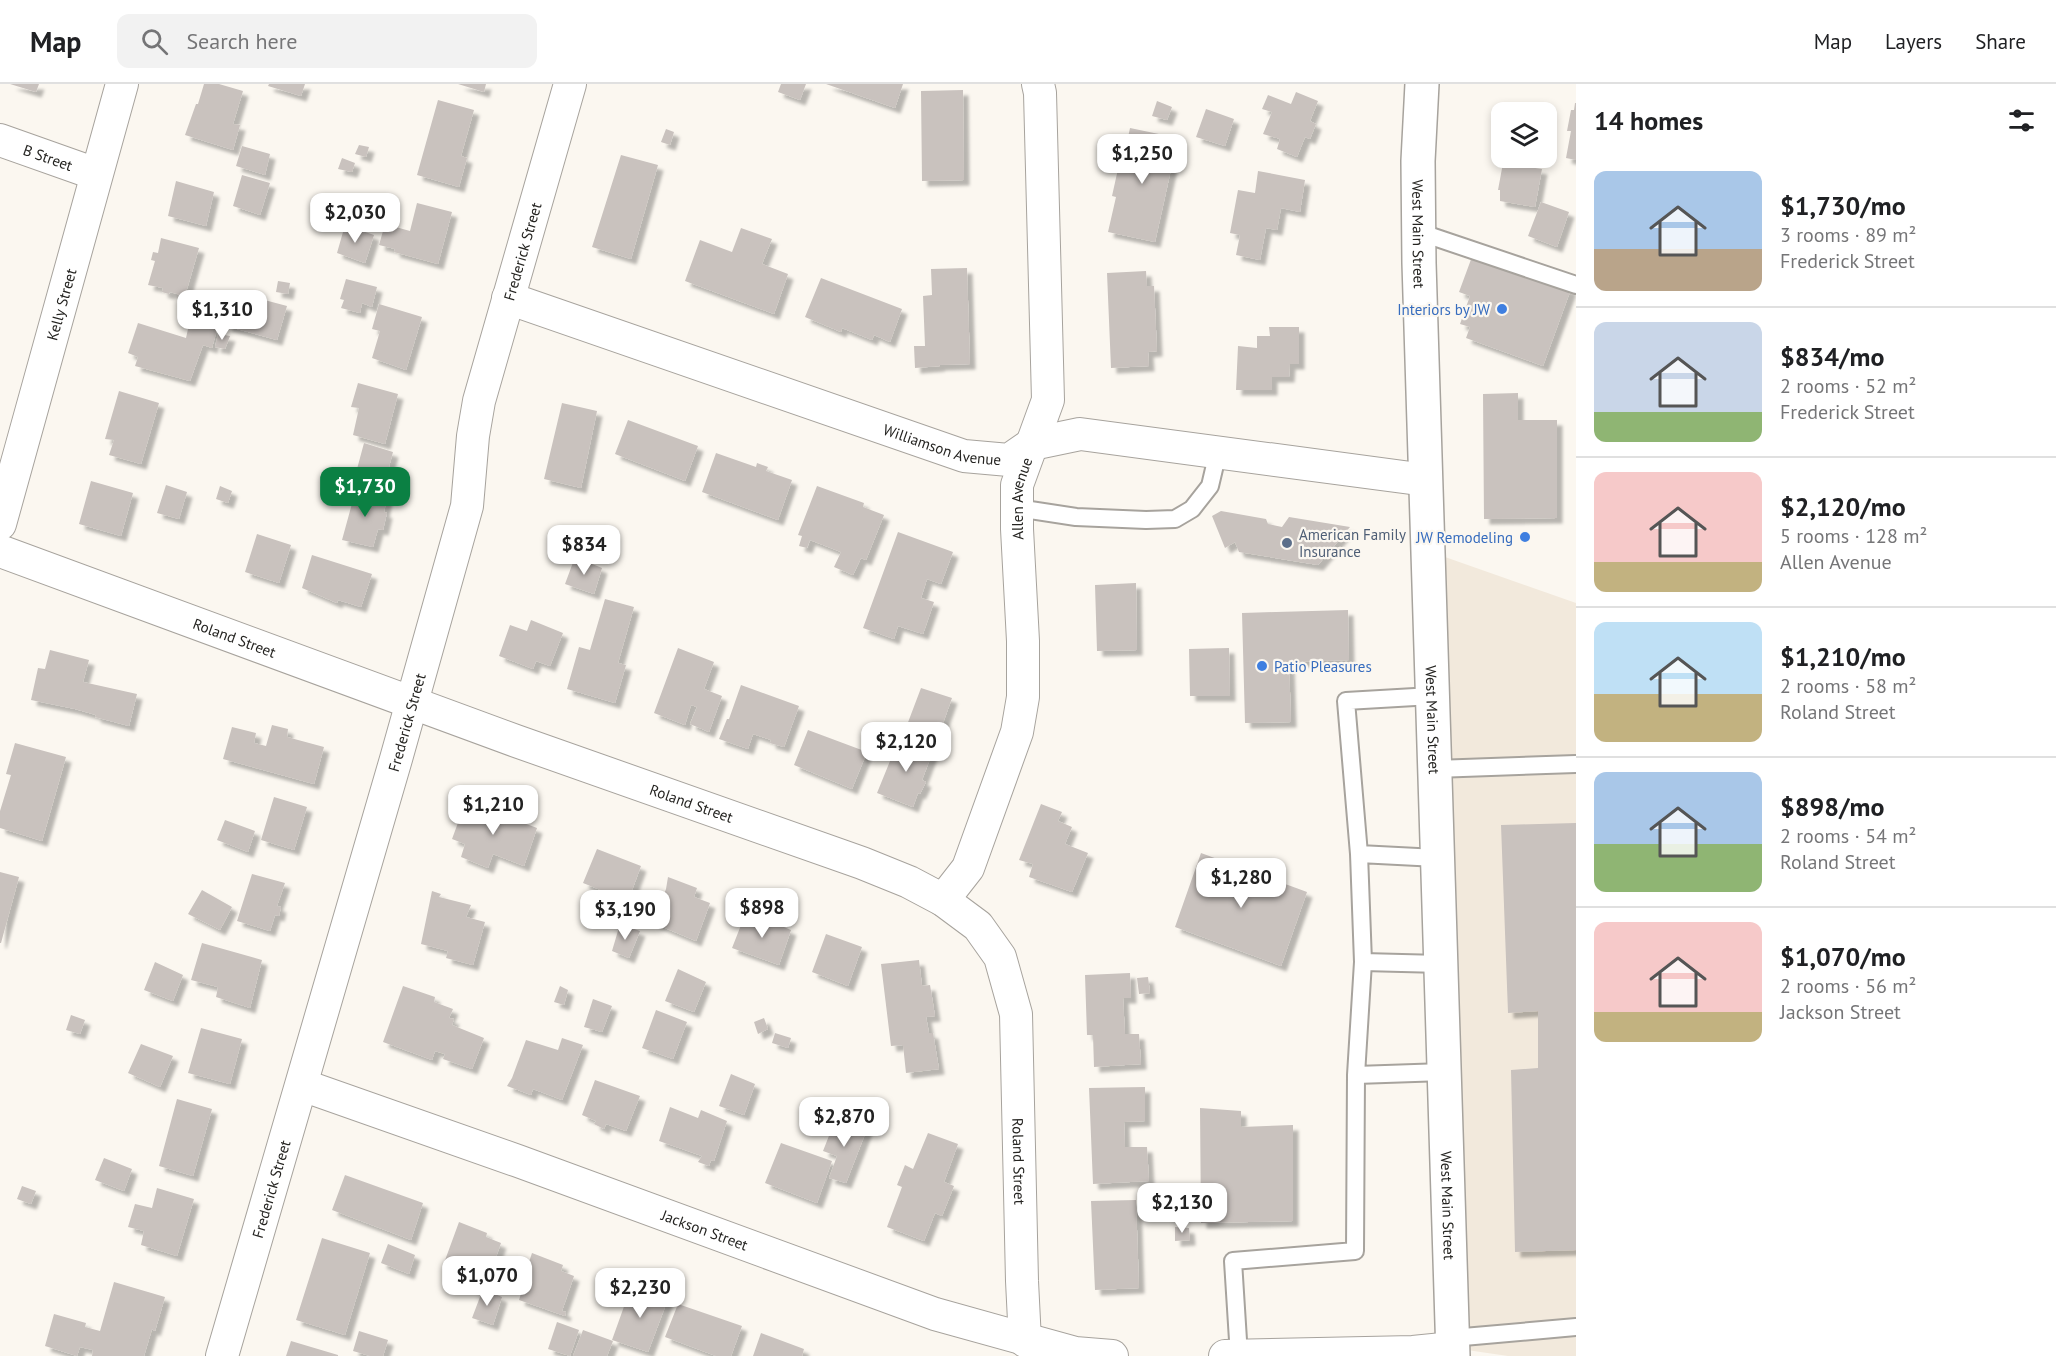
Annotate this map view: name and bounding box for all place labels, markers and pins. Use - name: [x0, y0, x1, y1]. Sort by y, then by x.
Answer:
- pin: $1,250: [1093, 134, 1191, 185]
- pin: $2,030: [306, 193, 404, 244]
- pin: $1,310: [173, 290, 271, 341]
- place label: Interiors by JW: [1397, 300, 1491, 319]
- marker: Interiors by JW: [1495, 302, 1509, 316]
- pin: $1,730: [316, 467, 414, 518]
- pin: $834: [548, 525, 620, 576]
- place label: American Family Insurance: [1299, 525, 1406, 561]
- place label: JW Remodeling: [1415, 528, 1513, 547]
- marker: JW Remodeling: [1518, 530, 1532, 544]
- marker: American Family Insurance: [1280, 536, 1294, 550]
- place label: Patio Pleasures: [1274, 657, 1372, 676]
- marker: Patio Pleasures: [1255, 659, 1269, 673]
- pin: $2,120: [857, 722, 955, 773]
- pin: $1,210: [444, 785, 542, 836]
- pin: $1,280: [1192, 858, 1290, 909]
- pin: $898: [726, 888, 798, 939]
- pin: $3,190: [576, 890, 674, 941]
- pin: $2,870: [795, 1097, 893, 1148]
- pin: $2,130: [1133, 1183, 1231, 1234]
- pin: $1,070: [438, 1256, 536, 1307]
- pin: $2,230: [591, 1268, 689, 1319]

